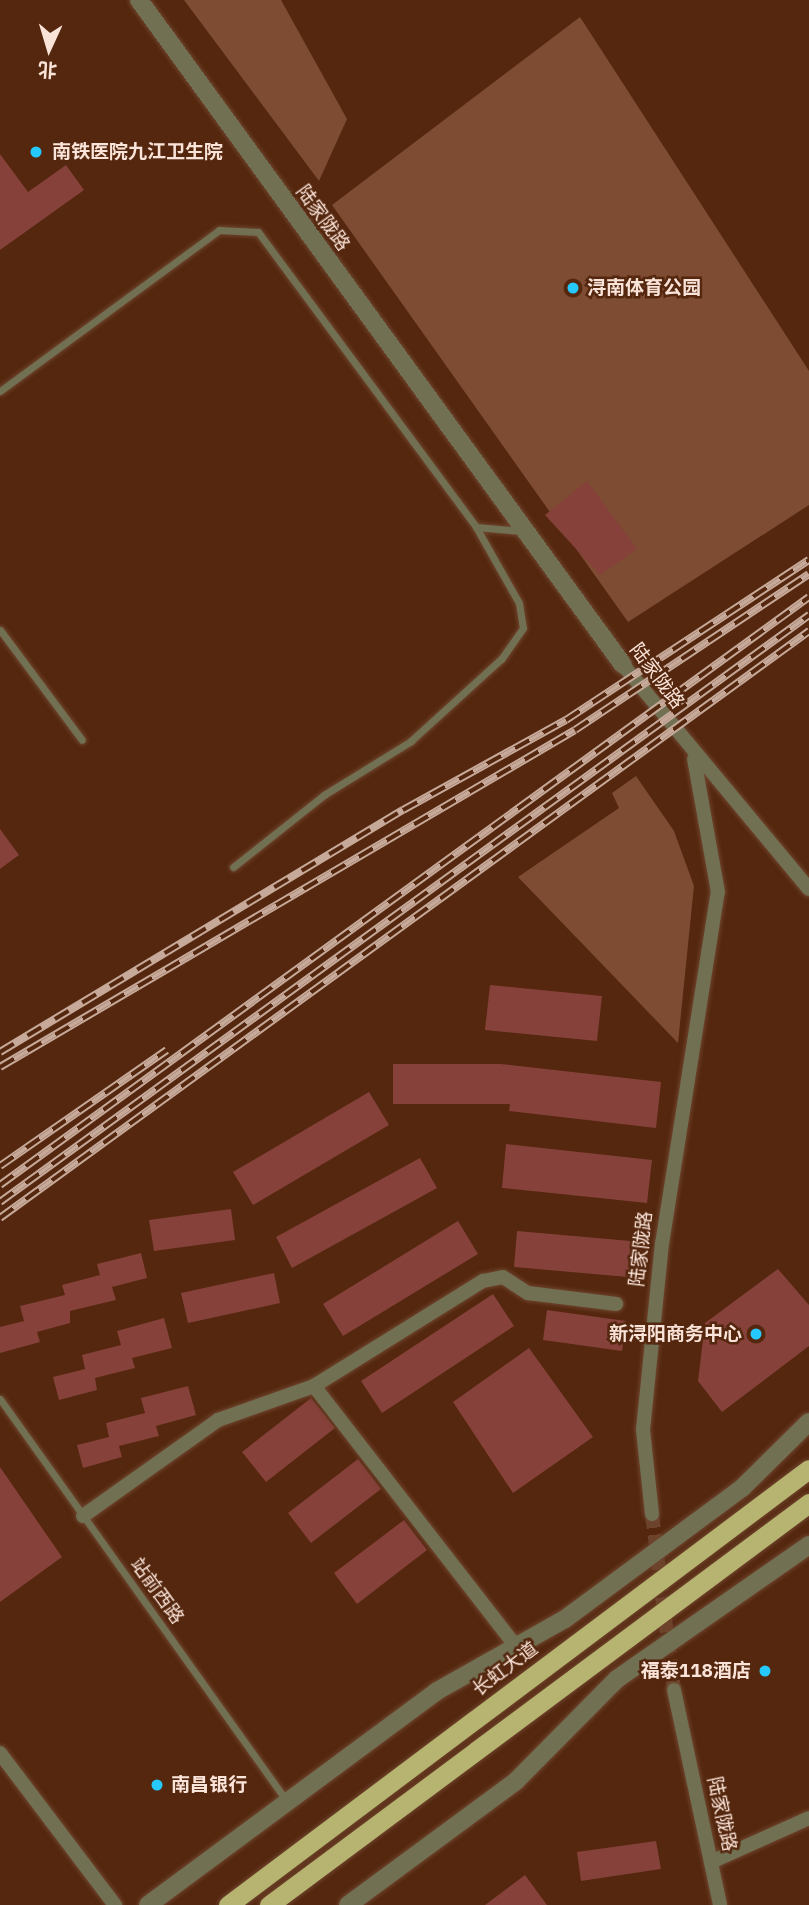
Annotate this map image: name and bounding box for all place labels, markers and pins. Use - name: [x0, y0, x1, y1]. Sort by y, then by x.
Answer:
- place label: 南铁医院九江卫生院: [52, 141, 223, 163]
- marker: 南铁医院九江卫生院: [26, 142, 46, 162]
- place label: 浔南体育公园: [587, 277, 701, 299]
- marker: 浔南体育公园: [565, 280, 581, 296]
- place label: 新浔阳商务中心: [609, 1323, 742, 1345]
- marker: 新浔阳商务中心: [748, 1326, 764, 1342]
- place label: 福泰118酒店: [641, 1660, 751, 1682]
- marker: 福泰118酒店: [757, 1663, 773, 1679]
- place label: 南昌银行: [171, 1774, 247, 1796]
- marker: 南昌银行: [149, 1777, 165, 1793]

